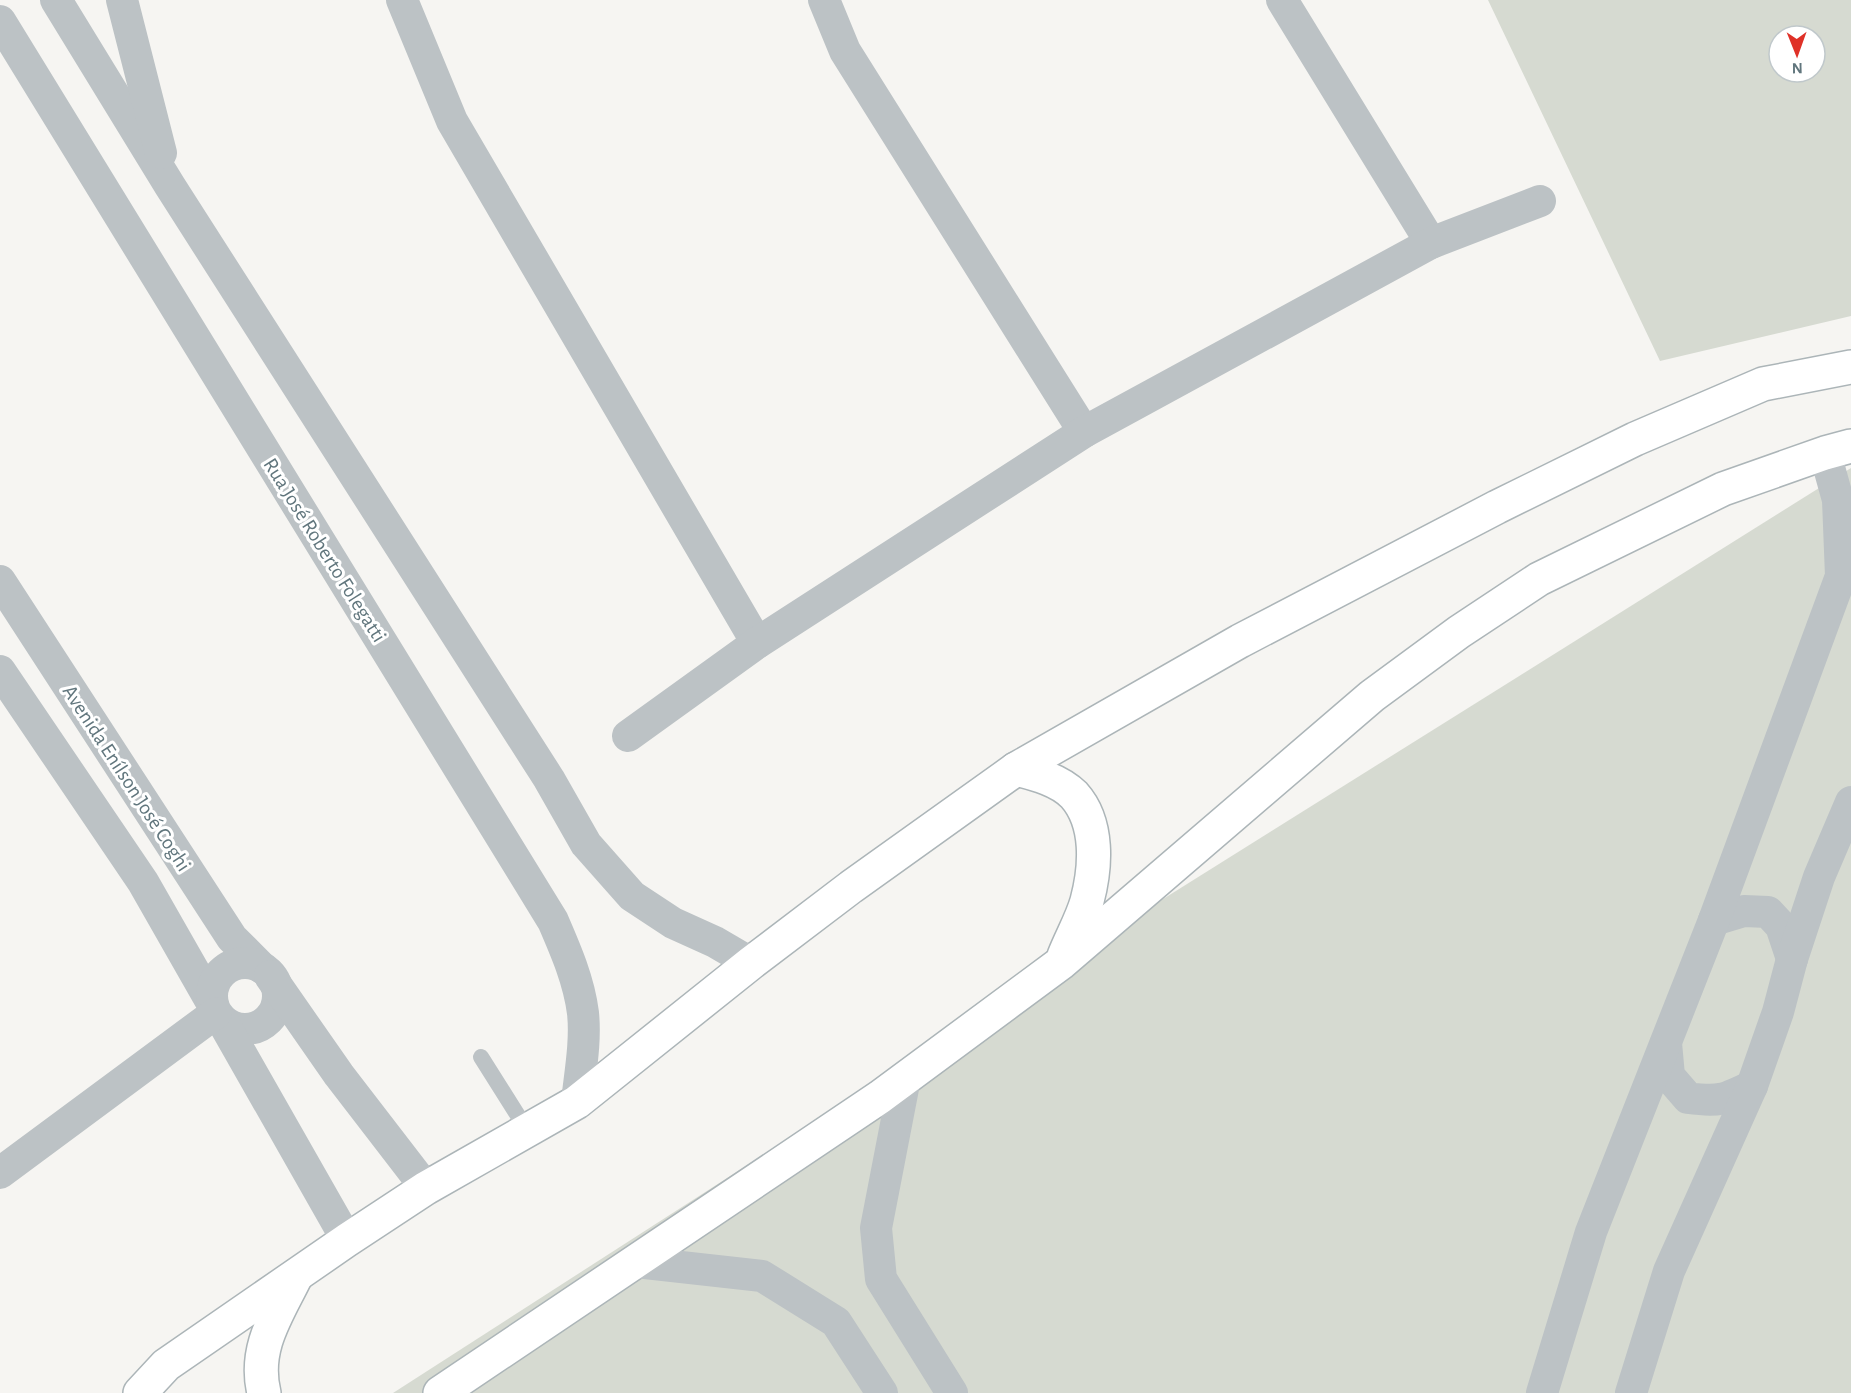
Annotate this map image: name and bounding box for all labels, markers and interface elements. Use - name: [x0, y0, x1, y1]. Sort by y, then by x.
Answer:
- north arrow: [1767, 24, 1827, 84]
- text: N: [1792, 60, 1803, 76]
- street label: Rua José Roberto Folegatti: [259, 455, 390, 646]
- street label: Avenida Enílson José Coghi: [59, 681, 195, 875]

